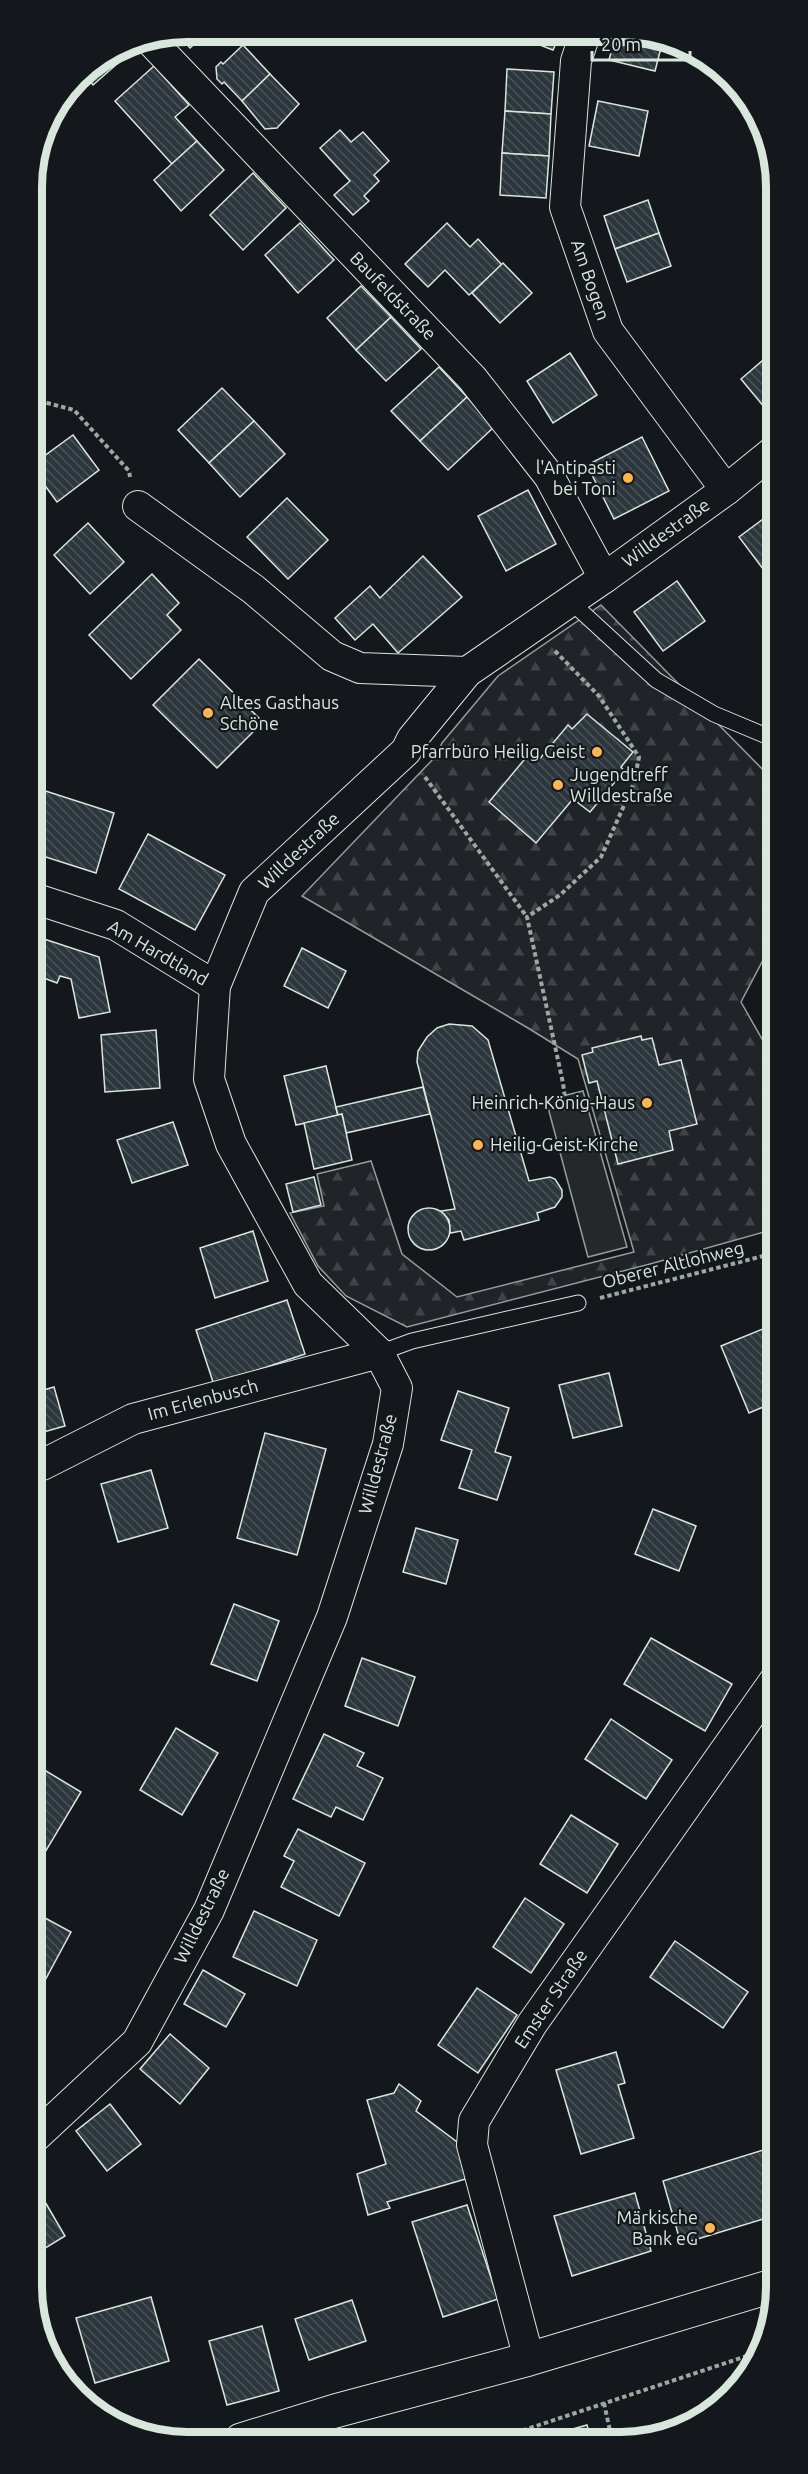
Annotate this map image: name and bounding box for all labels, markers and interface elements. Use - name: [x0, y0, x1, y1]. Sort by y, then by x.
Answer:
- scale bar: [592, 24, 690, 62]
- text: 20 m: [601, 34, 641, 54]
- street label: Am Bogen: [568, 237, 614, 323]
- street label: Baufeldstraße: [347, 247, 441, 344]
- place label: l'Antipasti bei Toni: [536, 457, 616, 498]
- marker: l'Antipasti bei Toni: [621, 471, 635, 485]
- street label: Willdestraße: [618, 494, 713, 571]
- place label: Altes Gasthaus Schöne: [220, 692, 339, 733]
- marker: Altes Gasthaus Schöne: [201, 706, 215, 720]
- place label: Pfarrbüro Heilig Geist: [411, 741, 585, 761]
- marker: Pfarrbüro Heilig Geist: [590, 745, 604, 759]
- place label: Jugendtreff Willdestraße: [570, 764, 673, 805]
- marker: Jugendtreff Willdestraße: [551, 778, 565, 792]
- street label: Willdestraße: [254, 808, 343, 893]
- street label: Am Hardtland: [105, 915, 212, 989]
- place label: Heinrich-König-Haus: [471, 1092, 635, 1112]
- marker: Heinrich-König-Haus: [640, 1096, 654, 1110]
- place label: Heilig-Geist-Kirche: [490, 1134, 638, 1154]
- marker: Heilig-Geist-Kirche: [471, 1138, 485, 1152]
- street label: Oberer Altlohweg: [600, 1237, 746, 1291]
- street label: Im Erlenbusch: [145, 1375, 260, 1423]
- street label: Willdestraße: [354, 1411, 400, 1516]
- street label: Willdestraße: [170, 1865, 233, 1966]
- street label: Emster Straße: [510, 1945, 591, 2052]
- place label: Märkische Bank eG: [616, 2207, 698, 2248]
- marker: Märkische Bank eG: [703, 2221, 717, 2235]

